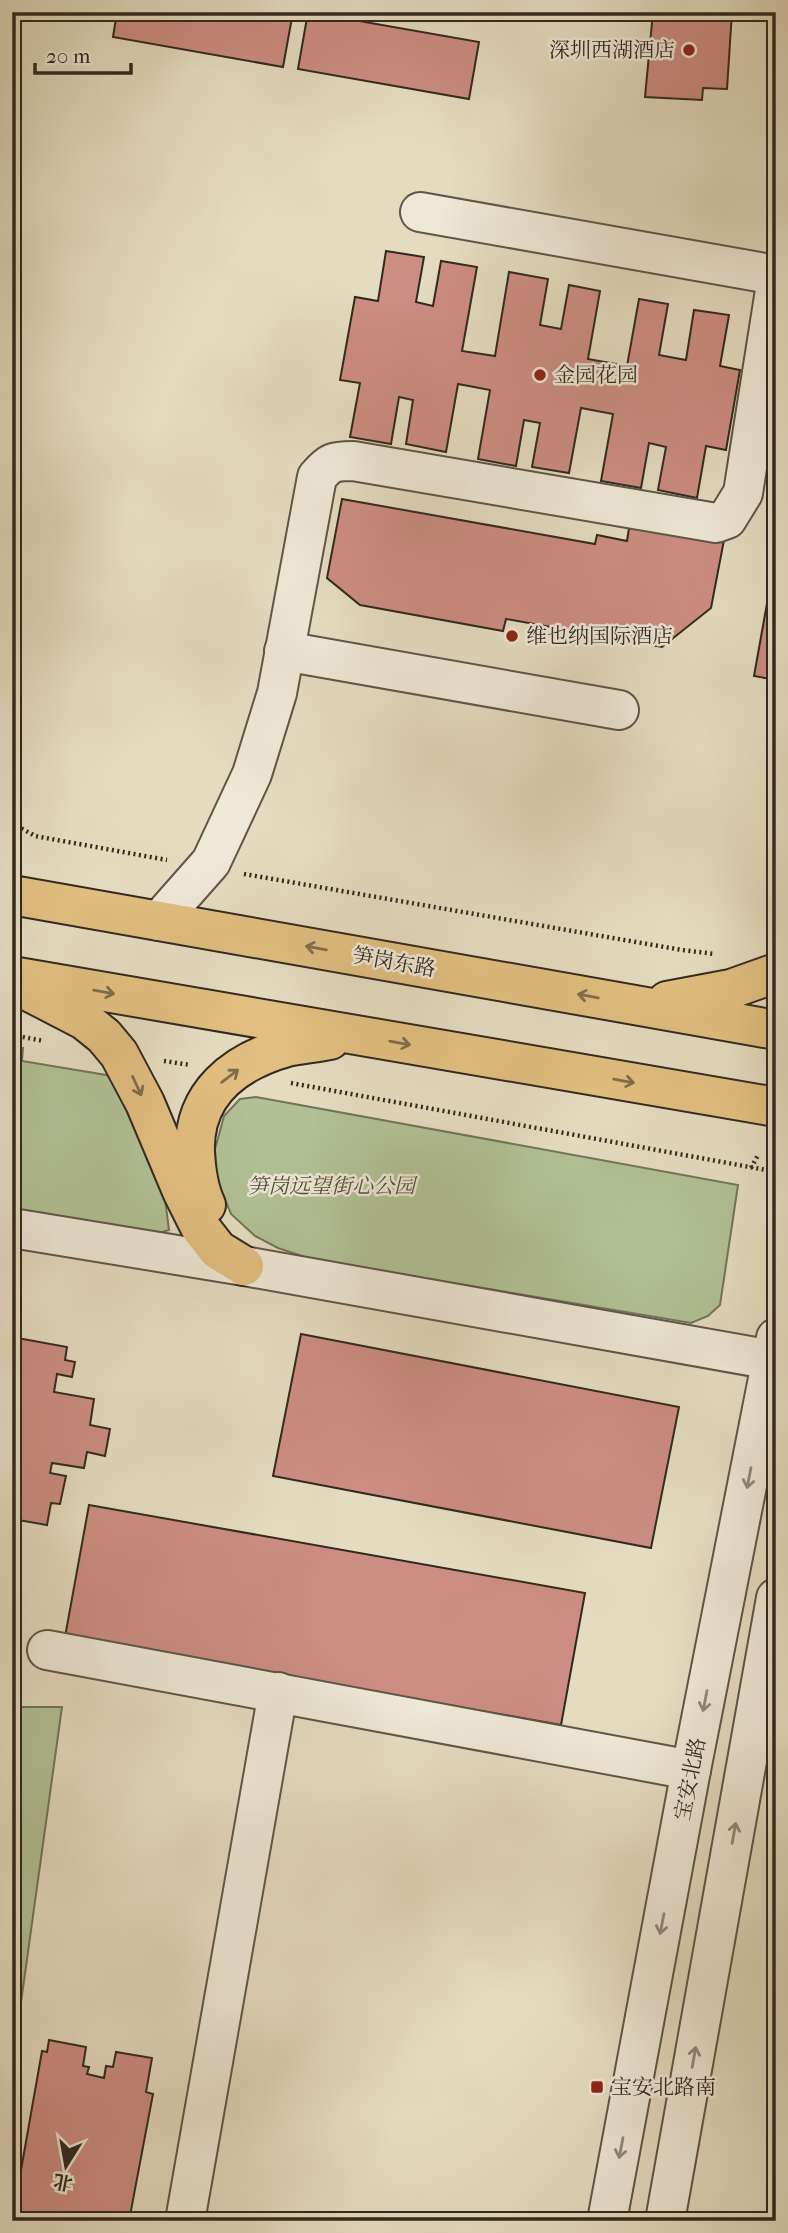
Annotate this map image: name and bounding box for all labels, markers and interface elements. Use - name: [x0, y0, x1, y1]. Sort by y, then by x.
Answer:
- scale bar: [35, 32, 131, 76]
- place label: 深圳西湖酒店: [549, 38, 675, 62]
- marker: 深圳西湖酒店: [681, 42, 697, 58]
- text: 20 m: [46, 44, 91, 68]
- place label: 金园花园: [554, 363, 638, 387]
- marker: 金园花园: [532, 367, 548, 383]
- place label: 维也纳国际酒店: [526, 624, 673, 648]
- marker: 维也纳国际酒店: [504, 628, 520, 644]
- one-way arrow: [305, 941, 328, 954]
- street label: 笋岗东路: [351, 943, 437, 981]
- one-way arrow: [92, 986, 115, 999]
- one-way arrow: [577, 989, 600, 1002]
- one-way arrow: [388, 1037, 411, 1050]
- one-way arrow: [220, 1068, 238, 1083]
- one-way arrow: [131, 1075, 144, 1096]
- one-way arrow: [613, 1075, 635, 1089]
- park label: 笋岗远望街心公园: [247, 1174, 418, 1198]
- one-way arrow: [741, 1466, 755, 1489]
- one-way arrow: [697, 1689, 711, 1712]
- street label: 宝安北路: [670, 1735, 710, 1823]
- one-way arrow: [727, 1822, 741, 1845]
- one-way arrow: [655, 1912, 669, 1935]
- one-way arrow: [688, 2046, 701, 2069]
- place label: 宝安北路南: [611, 2075, 716, 2099]
- marker: 宝安北路南: [589, 2079, 605, 2095]
- north arrow: [32, 2132, 102, 2202]
- one-way arrow: [614, 2136, 627, 2159]
- text: 北: [52, 2169, 74, 2194]

